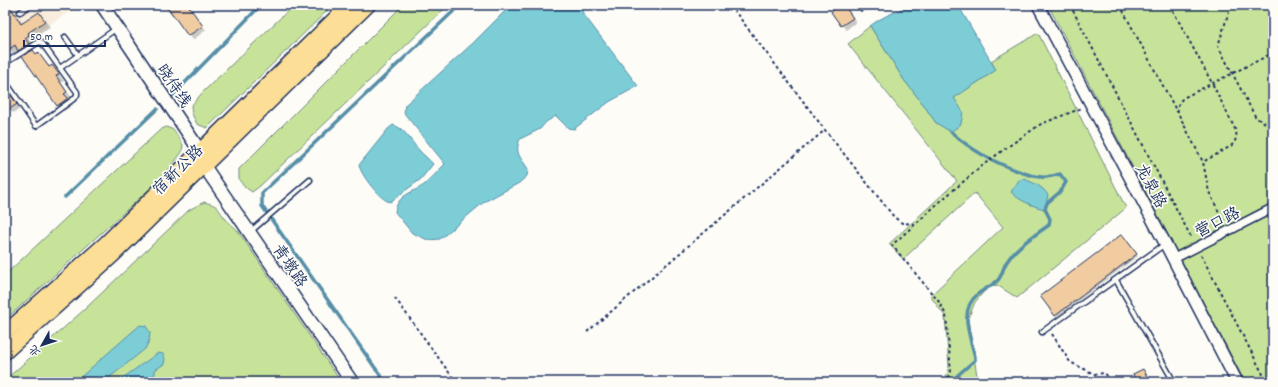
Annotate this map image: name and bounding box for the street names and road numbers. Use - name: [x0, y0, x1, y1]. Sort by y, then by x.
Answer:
- street label: 晓侍线: [150, 60, 196, 113]
- street label: 宿新公路: [148, 140, 210, 202]
- street label: 龙泉路: [1128, 160, 1171, 213]
- street label: 营口路: [1192, 202, 1245, 244]
- street label: 青墩路: [266, 240, 312, 293]

